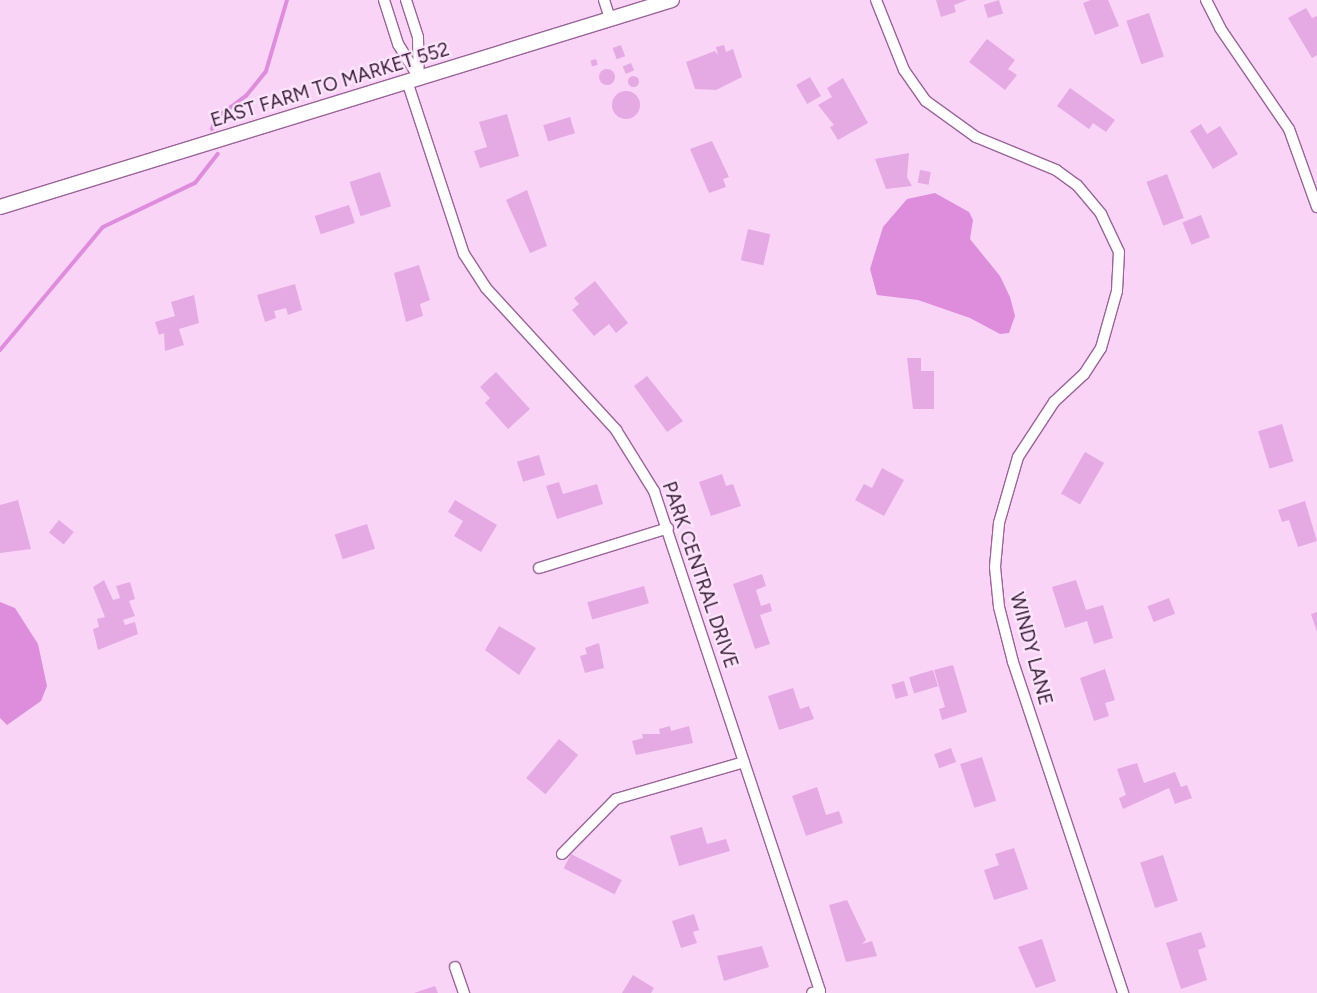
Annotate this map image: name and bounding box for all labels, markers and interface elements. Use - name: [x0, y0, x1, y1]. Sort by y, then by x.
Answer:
- street label: EAST FARM TO MARKET 552: [208, 38, 452, 132]
- street label: PARK CENTRAL DRIVE: [657, 479, 743, 671]
- street label: WINDY LANE: [1005, 590, 1057, 708]

